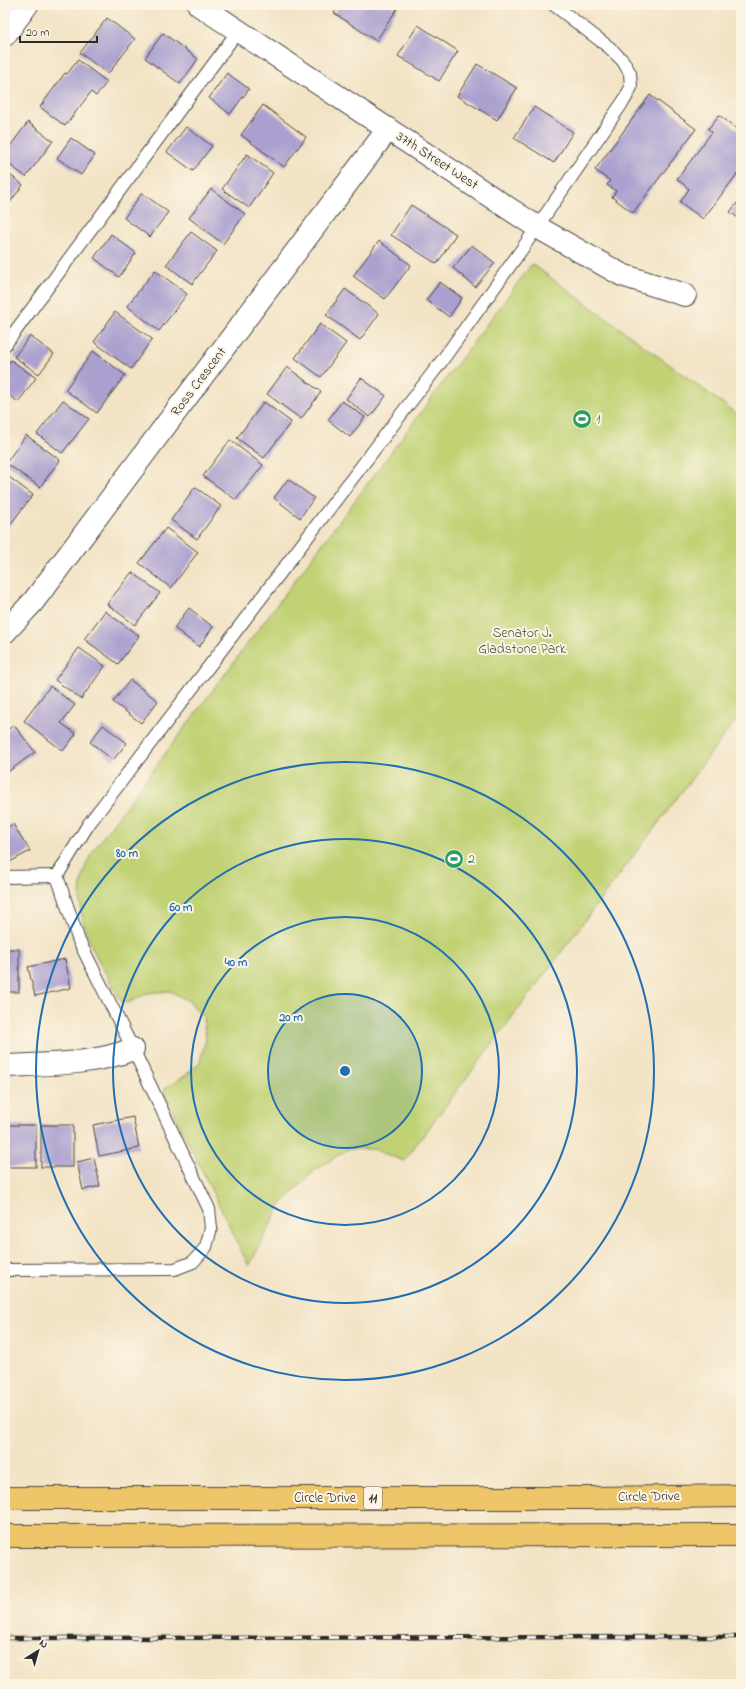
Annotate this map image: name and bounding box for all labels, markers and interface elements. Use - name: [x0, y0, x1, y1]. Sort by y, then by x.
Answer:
- scale bar: [20, 18, 97, 44]
- text: 20 m: [26, 24, 49, 42]
- street label: 37th Street West: [392, 127, 482, 196]
- street label: Ross Crescent: [166, 343, 232, 421]
- sports icon: 1: [571, 408, 593, 430]
- place label: 1: [596, 409, 601, 430]
- park label: Senator J. Gladstone Park: [478, 623, 567, 660]
- text: 80 m: [115, 845, 139, 863]
- sports icon: 2: [443, 848, 465, 870]
- place label: 2: [468, 849, 475, 870]
- text: 60 m: [169, 899, 193, 917]
- text: 40 m: [224, 954, 248, 972]
- text: 20 m: [278, 1009, 303, 1027]
- centre of rings: [338, 1064, 352, 1078]
- street label: Circle Drive: [618, 1486, 681, 1508]
- road number: 11: [364, 1487, 382, 1509]
- street label: Circle Drive: [294, 1488, 357, 1509]
- north arrow: [18, 1631, 58, 1671]
- text: N: [36, 1635, 51, 1652]

